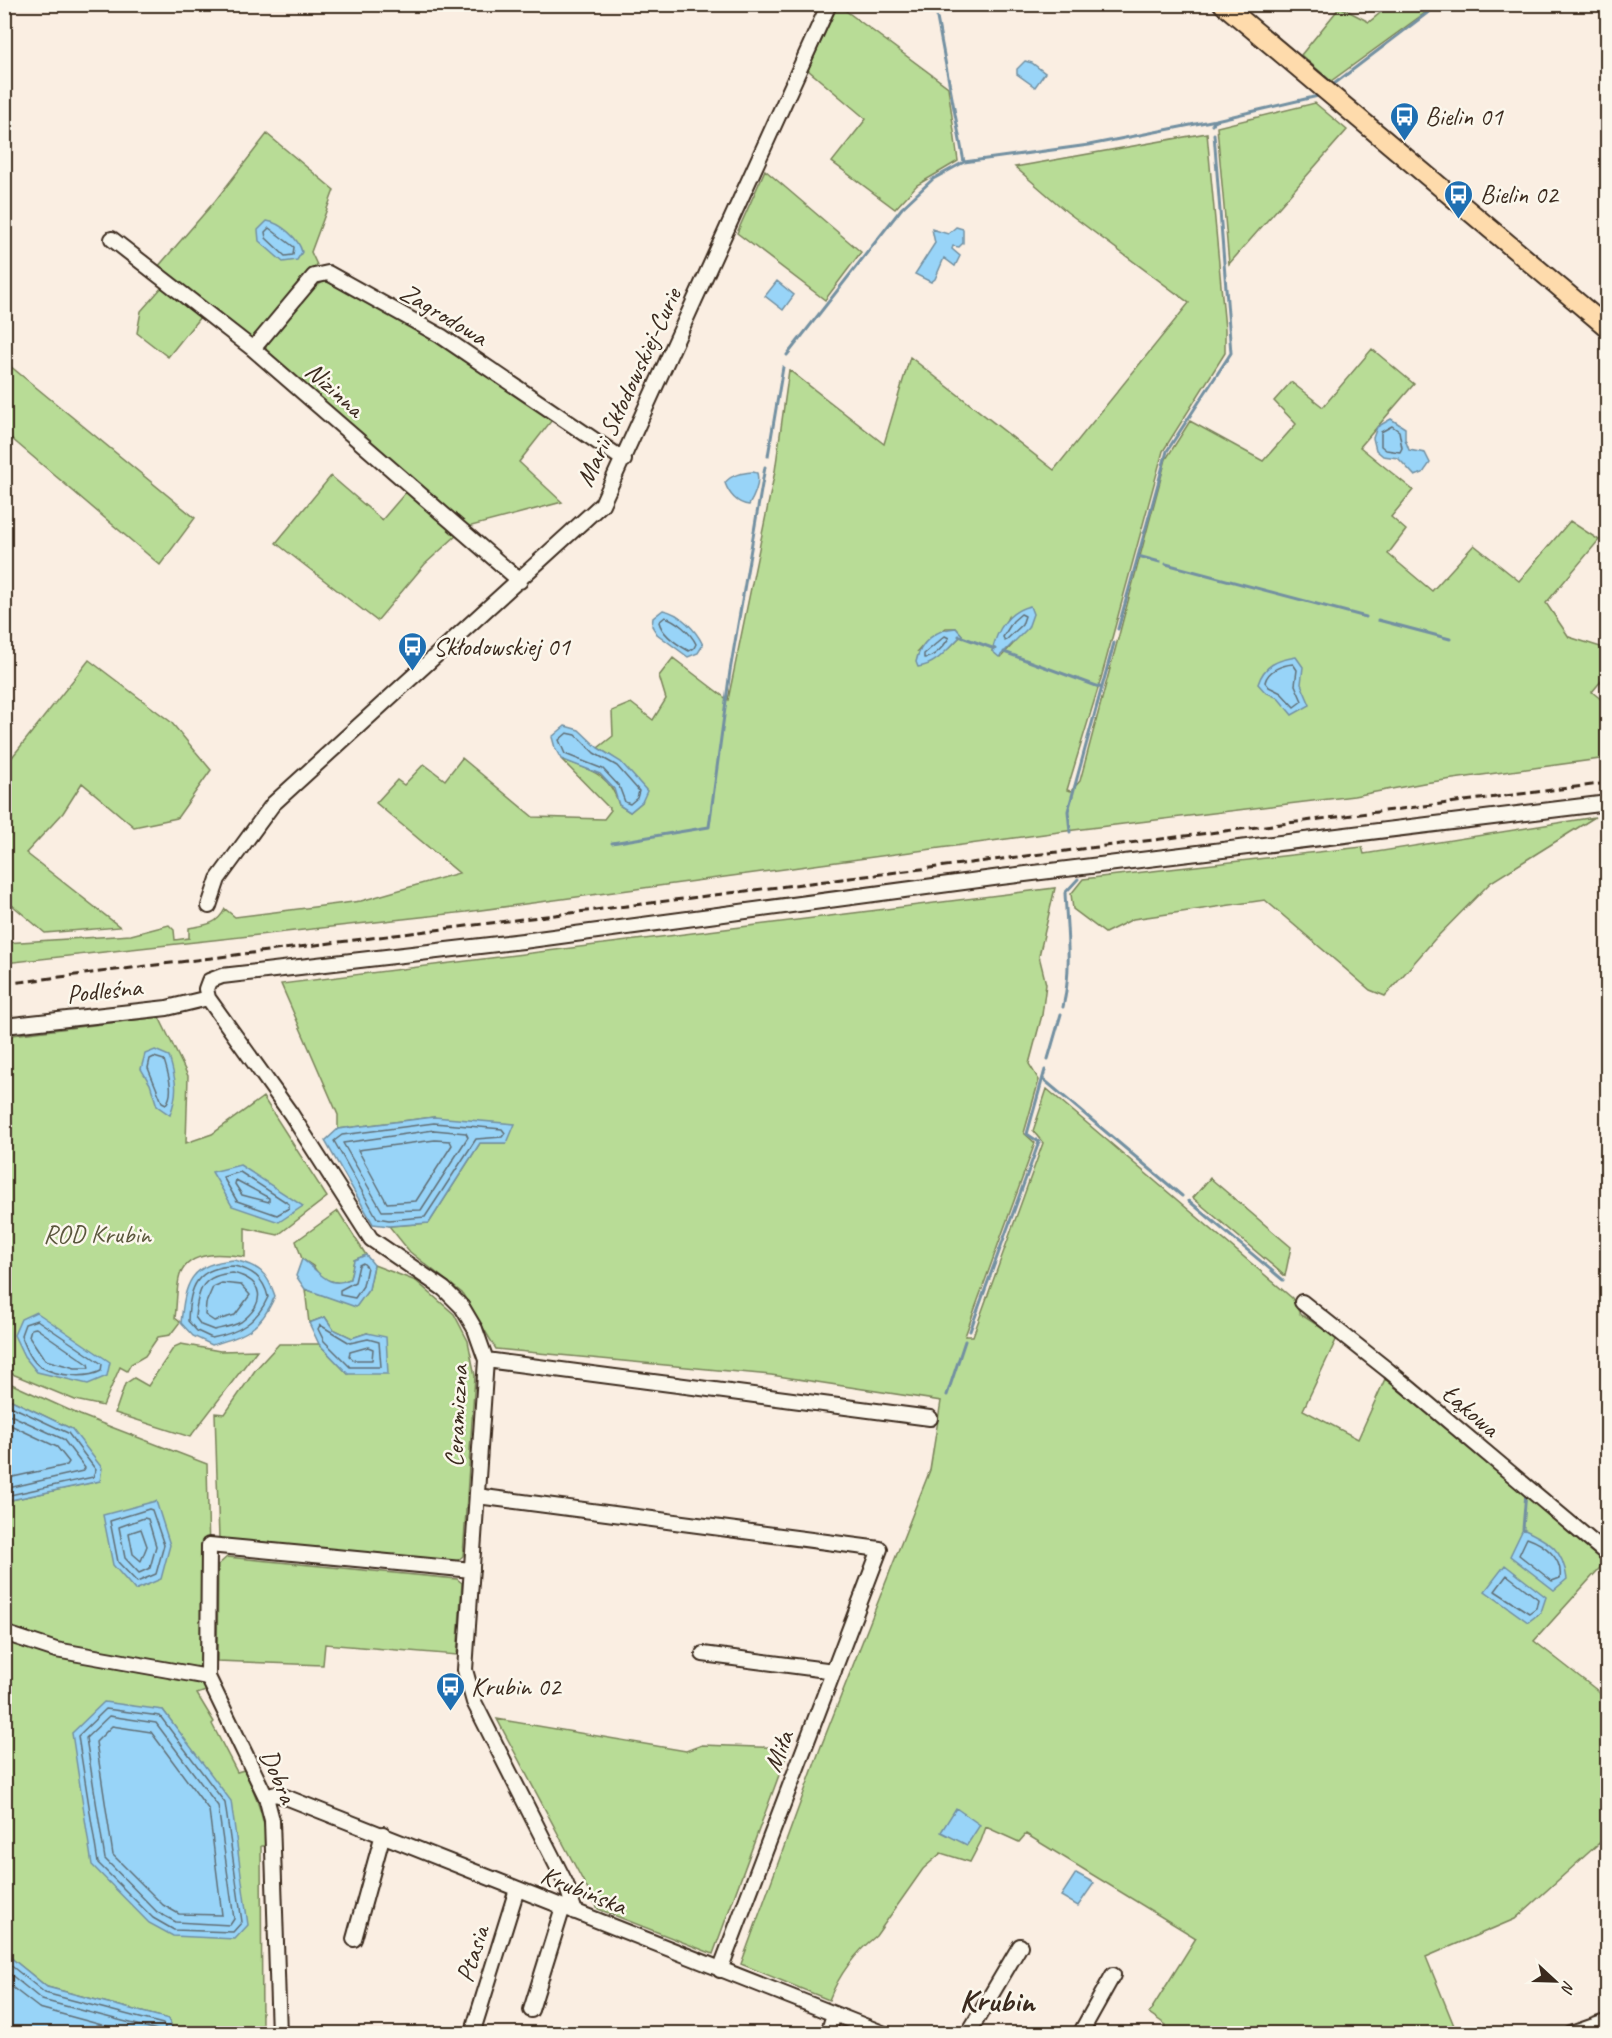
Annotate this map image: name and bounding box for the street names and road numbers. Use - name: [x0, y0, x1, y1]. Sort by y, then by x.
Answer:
- street label: Zagrodowa: [394, 275, 495, 354]
- street label: Marii Skłodowskiej-Curie: [568, 281, 690, 492]
- street label: Nizinna: [298, 354, 373, 426]
- street label: Podleśna: [65, 970, 145, 1011]
- street label: Ceramiczna: [437, 1362, 476, 1468]
- street label: Łąkowa: [1435, 1377, 1507, 1445]
- street label: Miła: [756, 1725, 802, 1776]
- street label: Dobra: [252, 1744, 305, 1810]
- street label: Krubińska: [536, 1858, 633, 1923]
- street label: Ptasia: [448, 1920, 498, 1986]

